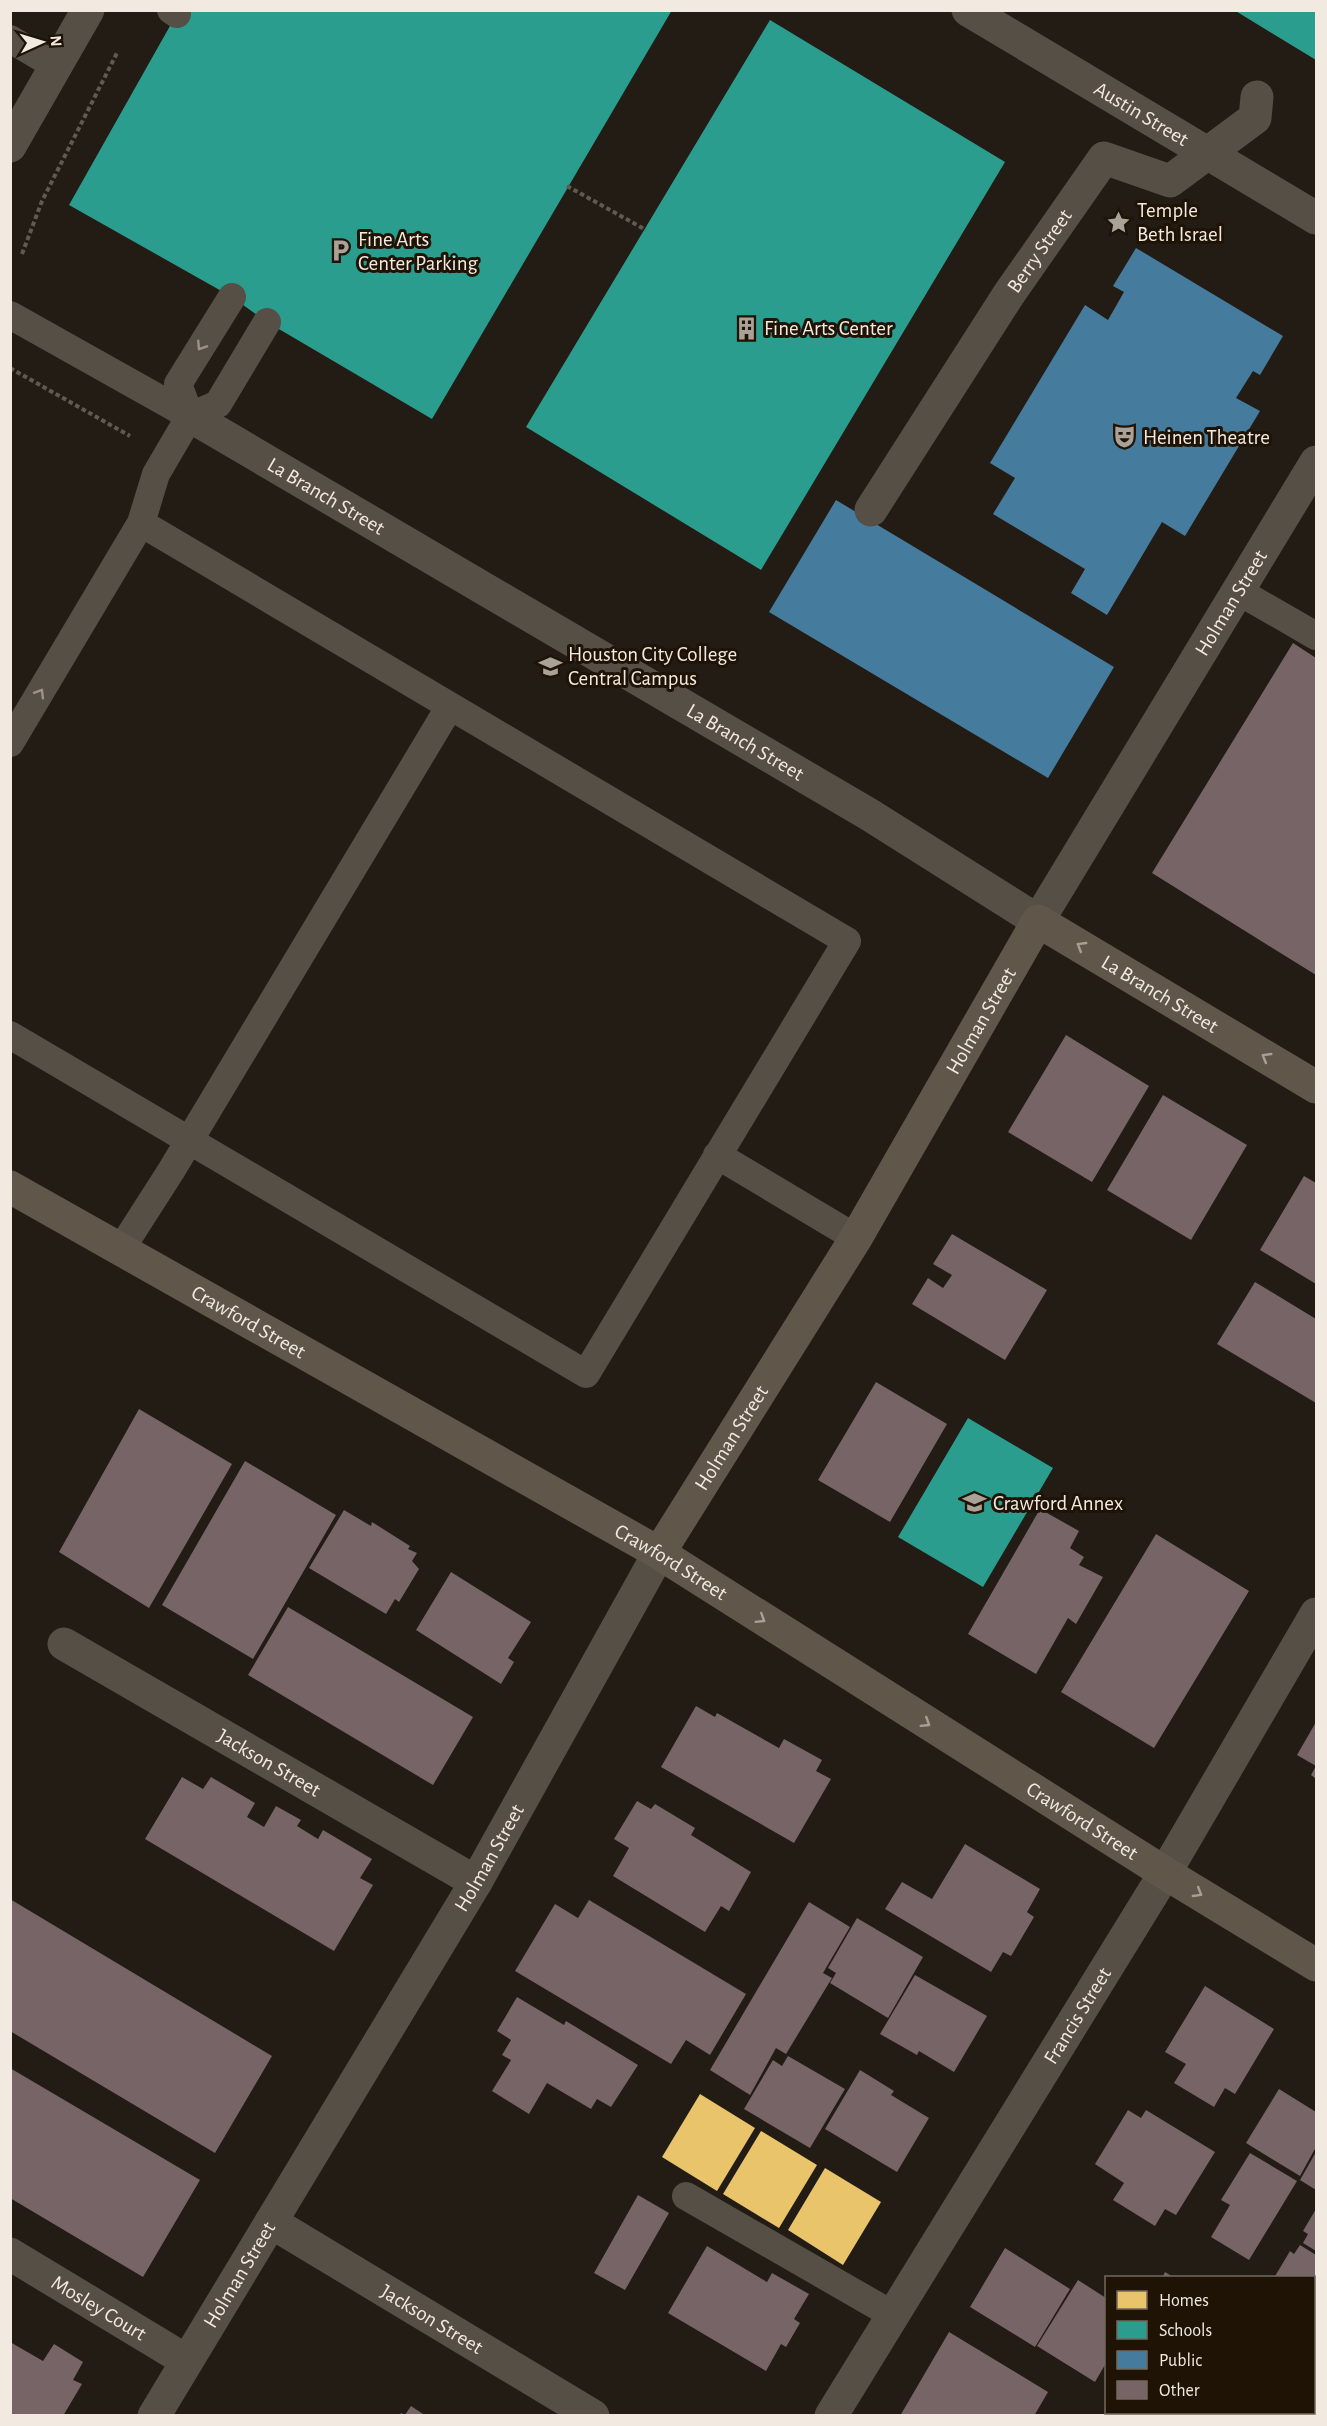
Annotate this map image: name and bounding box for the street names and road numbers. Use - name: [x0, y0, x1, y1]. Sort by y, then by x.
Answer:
- street label: Austin Street: [1090, 78, 1192, 150]
- street label: Berry Street: [1003, 205, 1076, 297]
- street label: La Branch Street: [264, 454, 388, 539]
- street label: Holman Street: [1191, 546, 1271, 660]
- street label: La Branch Street: [683, 700, 808, 785]
- street label: La Branch Street: [1098, 951, 1222, 1037]
- street label: Holman Street: [942, 964, 1020, 1078]
- street label: Crawford Street: [188, 1282, 309, 1363]
- street label: Holman Street: [691, 1381, 772, 1494]
- street label: Crawford Street: [611, 1520, 731, 1604]
- street label: Jackson Street: [214, 1725, 324, 1801]
- street label: Crawford Street: [1023, 1778, 1142, 1864]
- street label: Holman Street: [451, 1801, 528, 1915]
- street label: Francis Street: [1040, 1964, 1115, 2068]
- street label: Holman Street: [200, 2218, 280, 2332]
- street label: Mosley Court: [48, 2272, 150, 2345]
- street label: Jackson Street: [377, 2281, 487, 2358]

